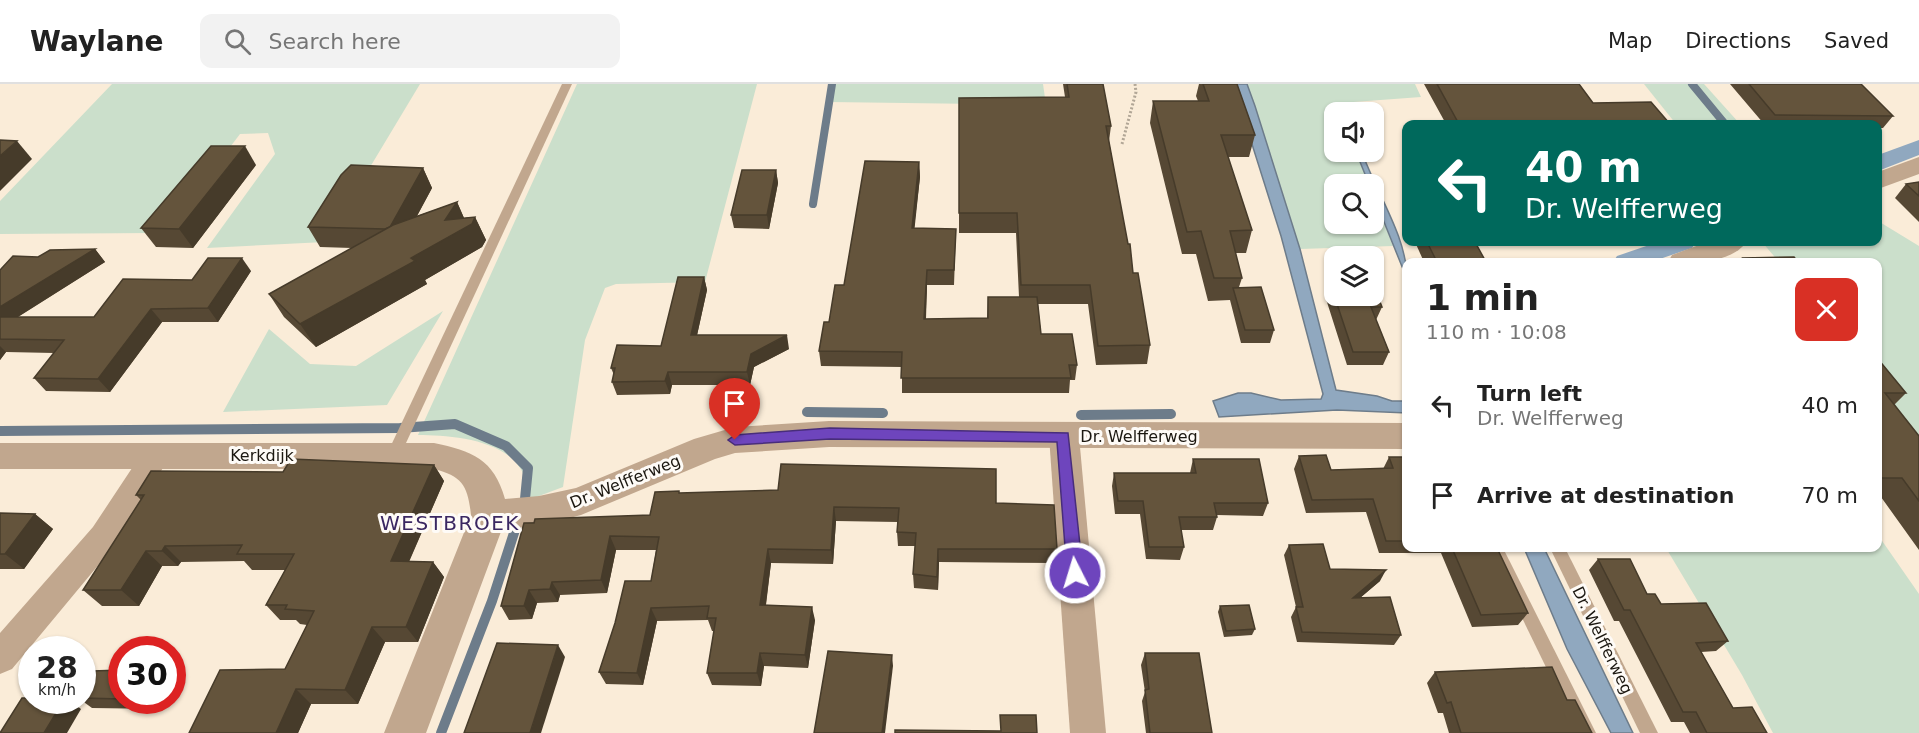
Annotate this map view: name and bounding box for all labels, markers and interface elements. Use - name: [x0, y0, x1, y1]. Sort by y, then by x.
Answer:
- search box: [200, 14, 620, 68]
- text: Waylane: [30, 25, 164, 58]
- icon: search: [221, 25, 254, 58]
- text: Search here: [269, 29, 401, 54]
- text: Map: [1608, 29, 1652, 53]
- text: Directions: [1685, 29, 1791, 53]
- text: Saved: [1824, 29, 1889, 53]
- map controls: [1324, 102, 1384, 306]
- button: sound: [1324, 102, 1384, 162]
- text: 40 m: [1525, 143, 1642, 192]
- icon: left: [1426, 144, 1504, 222]
- button: search: [1324, 174, 1384, 234]
- text: Dr. Welfferweg: [1525, 193, 1723, 224]
- button: layers: [1324, 246, 1384, 306]
- text: 1 min: [1426, 277, 1539, 318]
- button: close: [1795, 278, 1858, 341]
- text: 110 m · 10:08: [1426, 320, 1567, 344]
- pin: [709, 378, 760, 440]
- text: Turn left: [1477, 381, 1582, 406]
- icon: arrive: [718, 387, 751, 420]
- icon: left: [1426, 389, 1459, 422]
- text: 40 m: [1802, 393, 1858, 418]
- text: Dr. Welfferweg: [1477, 406, 1624, 430]
- street label: Dr. Welfferweg: [1080, 427, 1198, 446]
- street label: Kerkdijk: [230, 446, 295, 465]
- street label: Dr. Welfferweg: [567, 451, 683, 512]
- icon: arrive: [1426, 479, 1459, 512]
- text: Arrive at destination: [1477, 483, 1734, 508]
- text: 70 m: [1802, 483, 1858, 508]
- district label: WESTBROEK: [380, 511, 520, 535]
- position arrow: [1043, 541, 1107, 605]
- street label: Dr. Welfferweg: [1568, 583, 1637, 697]
- speed limit sign: 30: [108, 636, 186, 714]
- text: 28: [36, 650, 78, 685]
- text: km/h: [38, 681, 76, 699]

